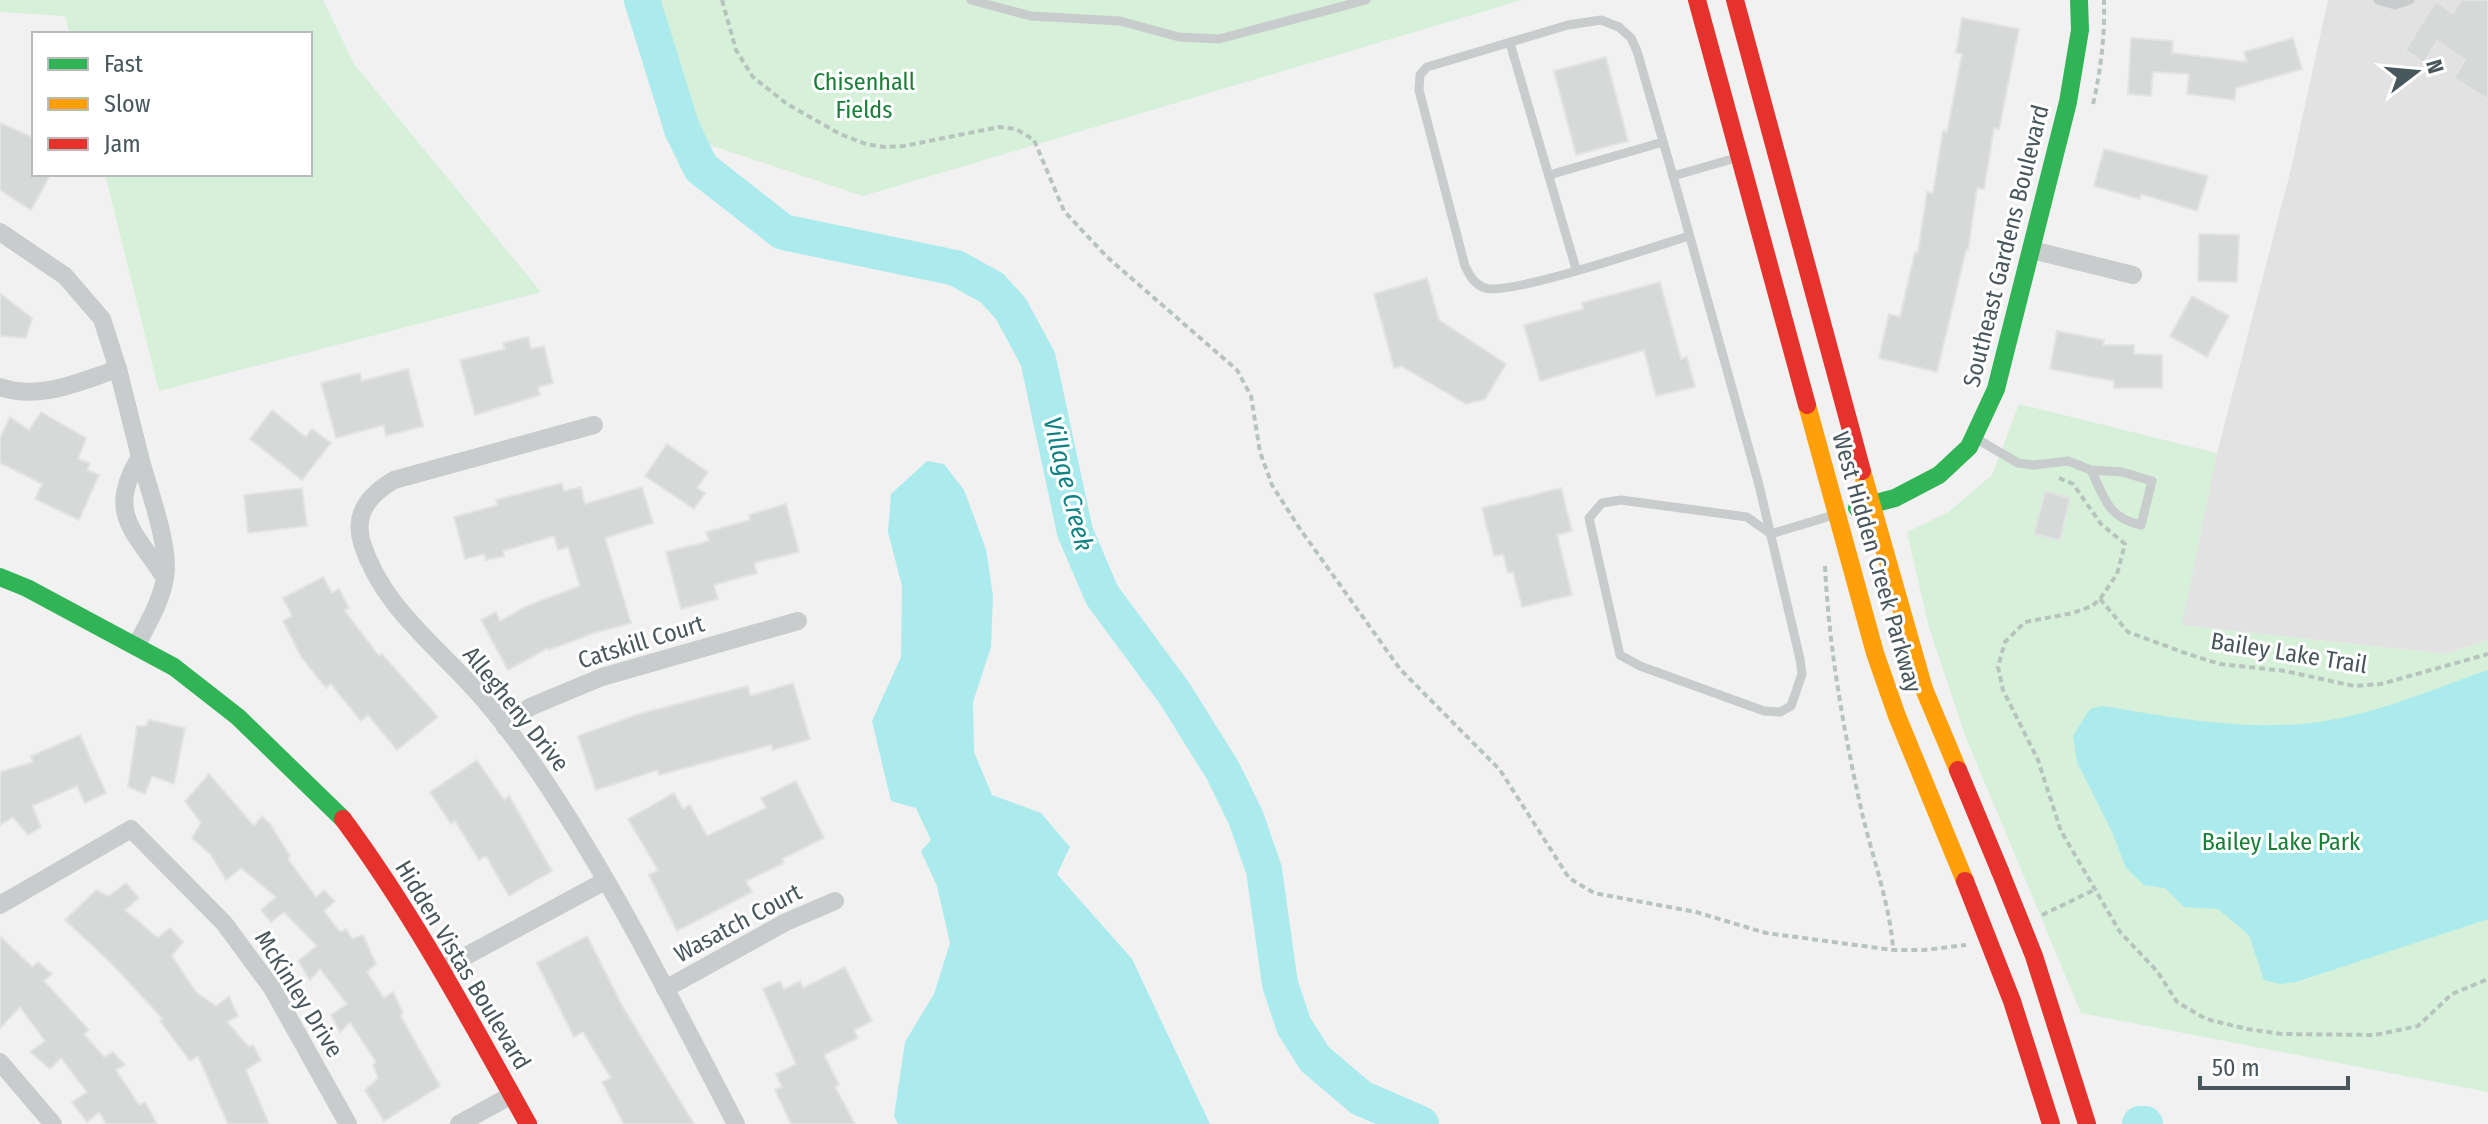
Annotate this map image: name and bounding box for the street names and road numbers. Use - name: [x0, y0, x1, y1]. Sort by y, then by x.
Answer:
- street label: Southeast Gardens Boulevard: [1957, 102, 2055, 390]
- street label: West Hidden Creek Parkway: [1826, 428, 1928, 696]
- street label: Catskill Court: [575, 609, 708, 674]
- street label: Bailey Lake Trail: [2209, 627, 2369, 679]
- street label: Allegheny Drive: [457, 641, 575, 777]
- street label: Hidden Vistas Boulevard: [389, 855, 537, 1075]
- street label: Wasatch Court: [670, 878, 806, 968]
- street label: McKinley Drive: [249, 926, 349, 1062]

